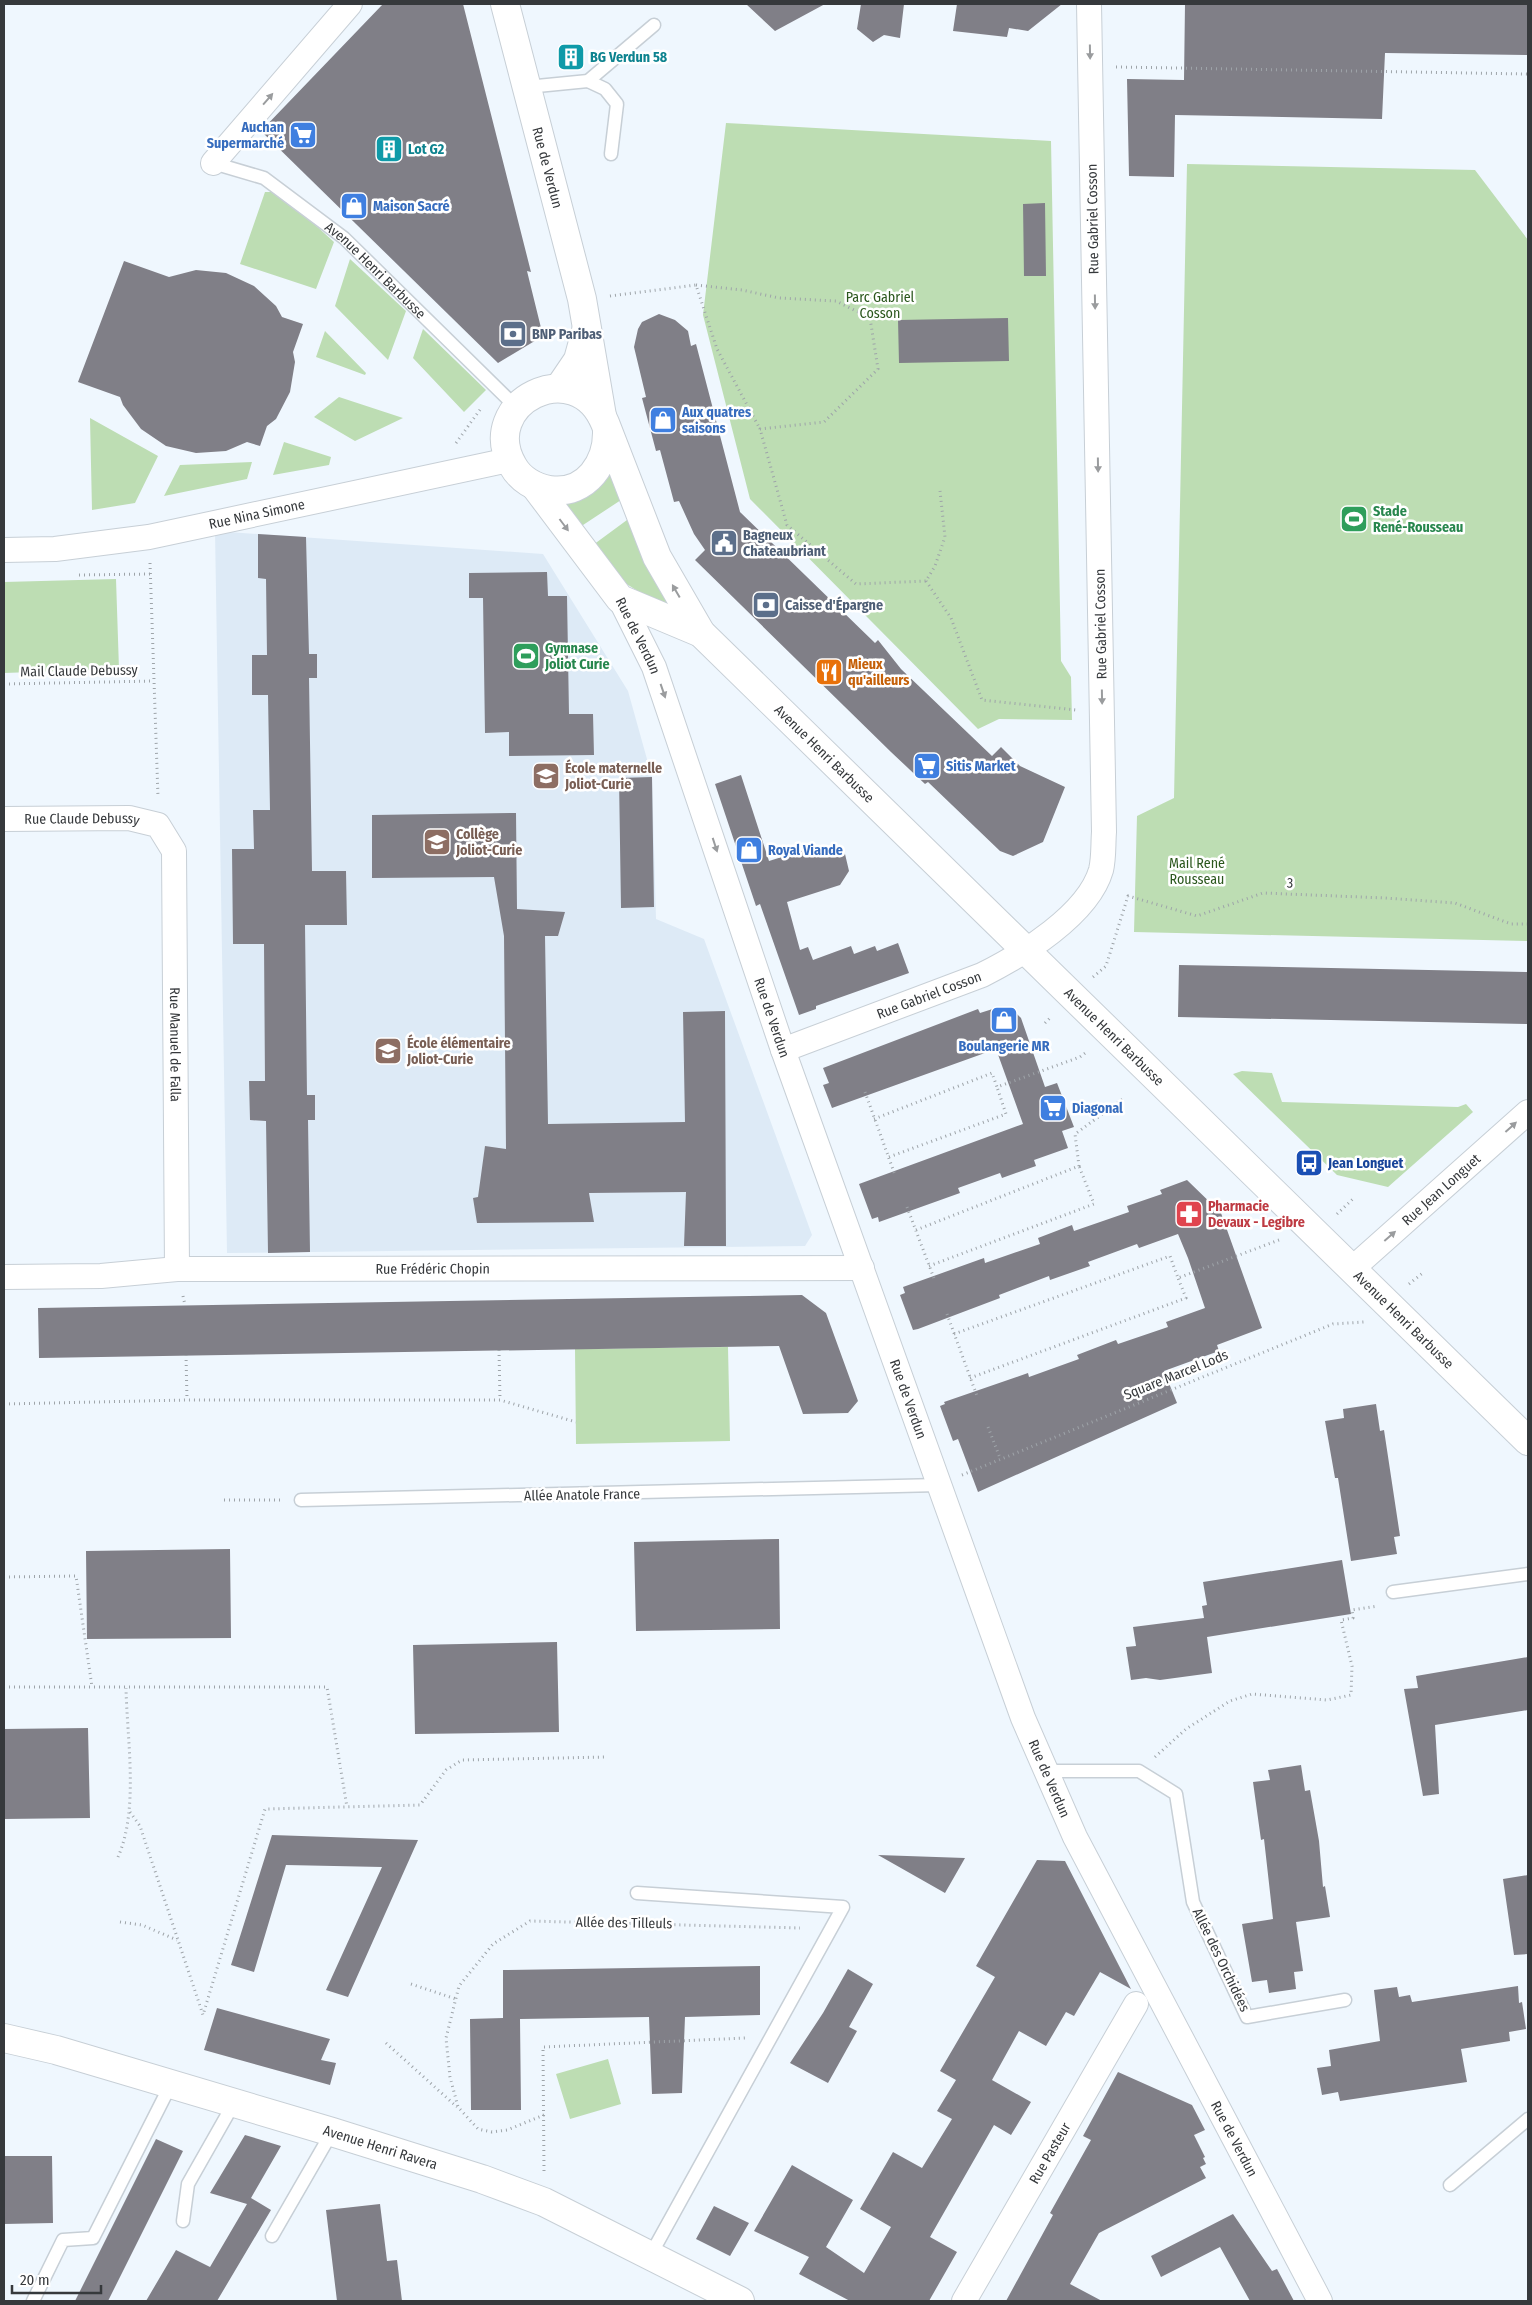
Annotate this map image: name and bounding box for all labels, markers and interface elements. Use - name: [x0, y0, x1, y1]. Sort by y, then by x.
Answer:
- building icon: BG Verdun 58: [556, 42, 586, 72]
- one-way arrow: [1086, 45, 1094, 61]
- place label: BG Verdun 58: [590, 49, 668, 66]
- one-way arrow: [262, 94, 274, 106]
- place label: Auchan Supermarché: [207, 119, 284, 152]
- supermarket icon: Auchan Supermarché: [288, 120, 318, 150]
- street label: Rue de Verdun: [529, 125, 566, 210]
- building icon: Lot G2: [374, 134, 404, 164]
- place label: Lot G2: [408, 141, 445, 158]
- street label: Rue Gabriel Cosson: [1084, 164, 1102, 274]
- shop icon: Maison Sacré: [339, 191, 369, 221]
- place label: Maison Sacré: [373, 198, 450, 215]
- street label: Avenue Henri Barbusse: [322, 218, 429, 322]
- park label: Parc Gabriel Cosson: [846, 289, 915, 322]
- one-way arrow: [1091, 295, 1099, 311]
- bank icon: BNP Paribas: [498, 319, 528, 349]
- place label: BNP Paribas: [532, 326, 602, 343]
- place label: Aux quatres saisons: [681, 404, 751, 437]
- shop icon: Aux quatres saisons: [648, 405, 678, 435]
- one-way arrow: [1094, 457, 1102, 473]
- street label: Rue Nina Simone: [207, 495, 306, 532]
- place label: Stade René-Rousseau: [1373, 503, 1463, 536]
- sports icon: Stade René-Rousseau: [1339, 504, 1369, 534]
- one-way arrow: [559, 518, 570, 531]
- place label: Bagneux Chateaubriant: [743, 527, 827, 560]
- public building icon: Bagneux Chateaubriant: [709, 528, 739, 558]
- street label: Rue Gabriel Cosson: [1092, 569, 1110, 679]
- one-way arrow: [672, 585, 681, 598]
- bank icon: Caisse d'Épargne: [751, 590, 781, 620]
- street label: Rue de Verdun: [612, 595, 664, 676]
- place label: Caisse d'Épargne: [785, 596, 883, 614]
- place label: Gymnase Joliot Curie: [544, 640, 610, 673]
- sports icon: Gymnase Joliot Curie: [511, 641, 541, 671]
- place label: Mieux qu'ailleurs: [848, 656, 909, 689]
- restaurant icon: Mieux qu'ailleurs: [814, 657, 844, 687]
- street label: Mail Claude Debussy: [20, 661, 139, 681]
- one-way arrow: [659, 684, 667, 699]
- one-way arrow: [1098, 690, 1106, 706]
- street label: Avenue Henri Barbusse: [771, 701, 878, 806]
- supermarket icon: Sitis Market: [912, 751, 942, 781]
- place label: Sitis Market: [946, 758, 1017, 775]
- place label: École maternelle Joliot-Curie: [564, 759, 662, 793]
- school or university icon: École maternelle Joliot-Curie: [531, 761, 561, 791]
- street label: Rue Claude Debussy: [24, 809, 142, 829]
- place label: Collège Joliot-Curie: [455, 826, 522, 859]
- school or university icon: Collège Joliot-Curie: [422, 827, 452, 857]
- shop icon: Royal Viande: [734, 835, 764, 865]
- one-way arrow: [711, 838, 719, 853]
- place label: Royal Viande: [768, 842, 843, 859]
- park label: Mail René Rousseau: [1169, 855, 1225, 888]
- street label: 3: [1287, 874, 1293, 892]
- street label: Rue Gabriel Cosson: [874, 968, 984, 1022]
- street label: Rue de Verdun: [751, 975, 794, 1060]
- street label: Avenue Henri Barbusse: [1061, 984, 1168, 1089]
- street label: Rue Manuel de Falla: [166, 987, 184, 1102]
- shop icon: Boulangerie MR: [989, 1005, 1019, 1035]
- place label: École élémentaire Joliot-Curie: [406, 1034, 511, 1068]
- school or university icon: École élémentaire Joliot-Curie: [373, 1036, 403, 1066]
- place label: Boulangerie MR: [958, 1038, 1050, 1055]
- supermarket icon: Diagonal: [1038, 1093, 1068, 1123]
- place label: Diagonal: [1072, 1100, 1123, 1117]
- one-way arrow: [1504, 1122, 1517, 1133]
- bus stop icon: Jean Longuet: [1294, 1148, 1324, 1178]
- street label: Rue Jean Longuet: [1398, 1150, 1484, 1229]
- place label: Jean Longuet: [1327, 1155, 1404, 1172]
- place label: Pharmacie Devaux - Legibre: [1208, 1198, 1305, 1231]
- pharmacy icon: Pharmacie Devaux - Legibre: [1174, 1199, 1204, 1229]
- one-way arrow: [1383, 1230, 1395, 1242]
- street label: Rue Frédéric Chopin: [375, 1260, 490, 1277]
- street label: Avenue Henri Barbusse: [1350, 1267, 1457, 1372]
- street label: Square Marcel Lods: [1121, 1346, 1231, 1404]
- street label: Rue de Verdun: [886, 1357, 930, 1441]
- street label: Allée Anatole France: [524, 1485, 640, 1505]
- street label: Rue de Verdun: [1025, 1737, 1074, 1820]
- street label: Allée des Orchidées: [1189, 1905, 1253, 2015]
- street label: Allée des Tilleuls: [575, 1914, 673, 1932]
- street label: Rue de Verdun: [1207, 2098, 1261, 2180]
- street label: Rue Pasteur: [1025, 2119, 1074, 2187]
- street label: Avenue Henri Ravera: [321, 2121, 440, 2173]
- scale bar: [12, 2262, 101, 2294]
- text: 20 m: [20, 2271, 50, 2289]

